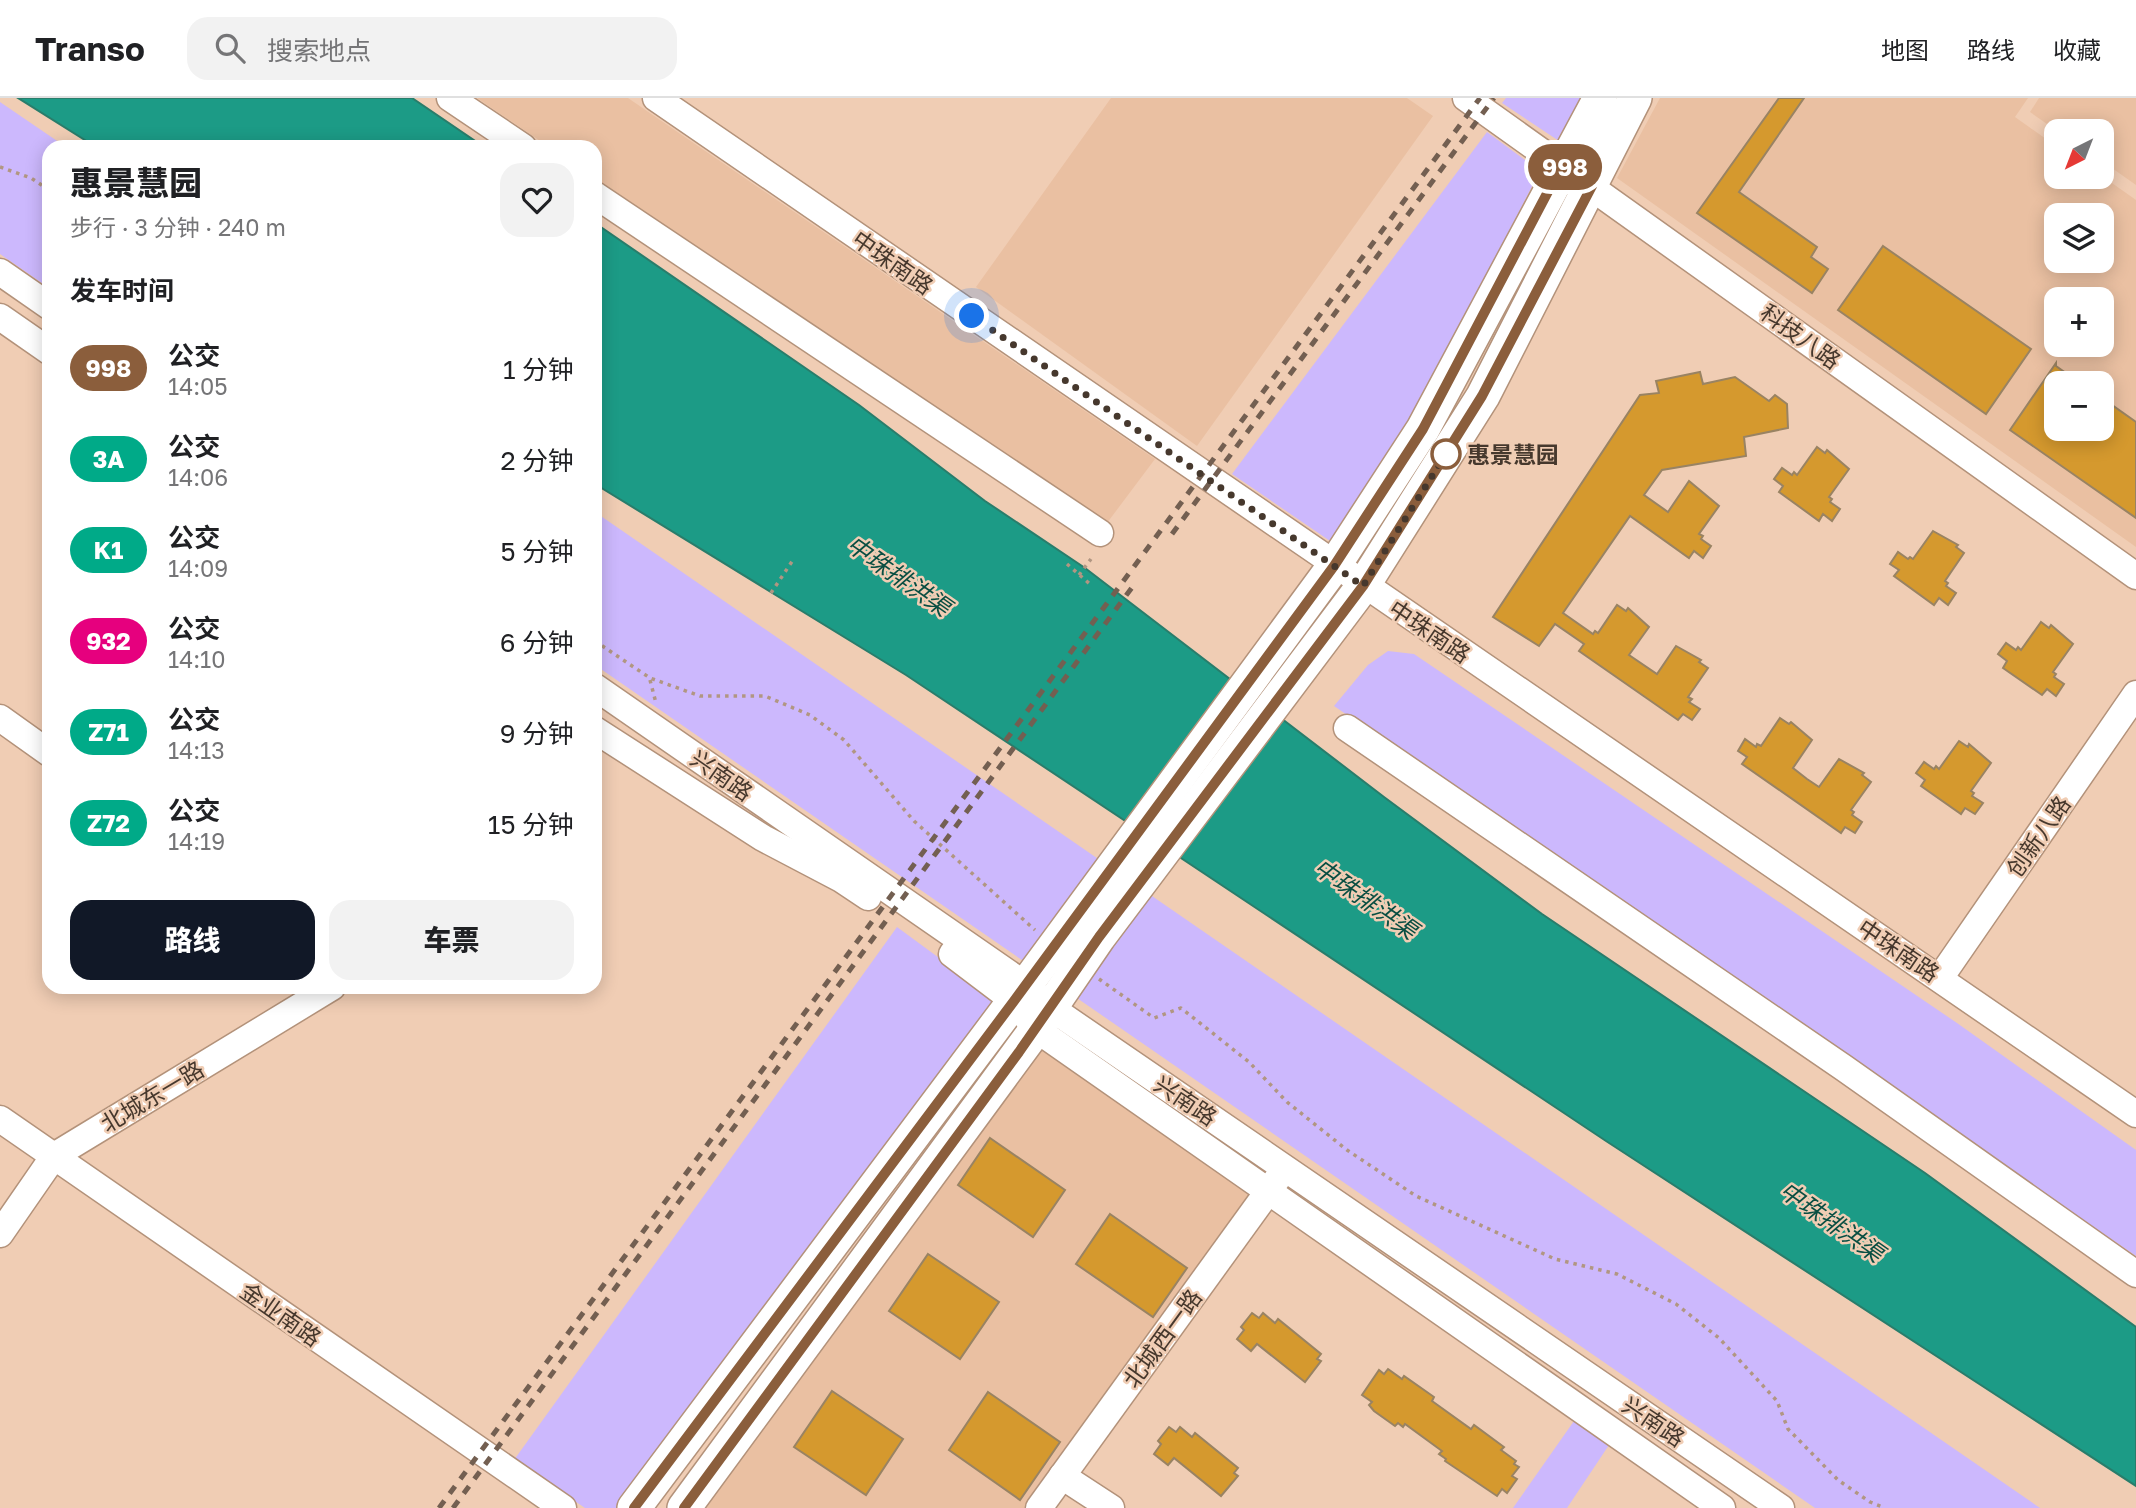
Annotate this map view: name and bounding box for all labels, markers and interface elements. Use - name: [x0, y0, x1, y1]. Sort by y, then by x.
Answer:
- search box: [187, 17, 677, 80]
- text: Transo: [35, 29, 145, 68]
- icon: search: [211, 29, 249, 67]
- text: 搜索地点: [267, 35, 371, 66]
- text: 地图: [1881, 35, 1929, 64]
- text: 路线: [1967, 35, 2015, 64]
- text: 收藏: [2053, 35, 2101, 64]
- north arrow: [2044, 119, 2114, 189]
- map controls: [2044, 119, 2114, 441]
- line badge: 998: [1525, 144, 1605, 190]
- text: 998: [1542, 152, 1588, 181]
- text: 惠景慧园: [70, 163, 202, 202]
- button: heart: [500, 163, 574, 237]
- button: layers: [2044, 203, 2114, 273]
- text: 步行 · 3 分钟 · 240 m: [70, 213, 286, 241]
- street label: 中珠南路: [847, 224, 939, 300]
- text: 发车时间: [70, 275, 174, 306]
- button: +: [2044, 287, 2114, 357]
- your location: [954, 298, 989, 333]
- street label: 科技八路: [1756, 298, 1846, 374]
- text: 公交: [168, 340, 220, 371]
- text: 998: [86, 353, 131, 382]
- text: 1 分钟: [503, 354, 574, 385]
- button: −: [2044, 371, 2114, 441]
- text: 14:05: [168, 372, 228, 400]
- text: 公交: [168, 431, 220, 462]
- marker: 惠景慧园: [1431, 439, 1461, 469]
- place label: 惠景慧园: [1467, 440, 1559, 468]
- text: 3A: [93, 444, 124, 473]
- text: 2 分钟: [500, 445, 574, 476]
- text: 14:06: [168, 463, 228, 491]
- text: 公交: [168, 522, 220, 553]
- water label: 中珠排洪渠: [842, 529, 959, 623]
- text: K1: [94, 535, 123, 564]
- text: 5 分钟: [500, 536, 574, 567]
- text: 14:09: [168, 554, 228, 582]
- street label: 中珠南路: [1384, 594, 1476, 668]
- text: 公交: [168, 613, 220, 644]
- text: 932: [86, 626, 131, 655]
- text: 6 分钟: [500, 627, 574, 658]
- text: 14:10: [168, 645, 226, 673]
- text: 公交: [168, 704, 220, 735]
- text: Z71: [88, 717, 129, 746]
- text: 9 分钟: [500, 718, 574, 749]
- text: 14:13: [168, 736, 225, 764]
- street label: 兴南路: [686, 744, 758, 806]
- street label: 创新八路: [2000, 790, 2076, 882]
- text: 公交: [168, 795, 220, 826]
- text: Z72: [87, 808, 130, 837]
- text: 15 分钟: [488, 809, 574, 840]
- text: 14:19: [168, 827, 225, 855]
- water label: 中珠排洪渠: [1309, 852, 1426, 946]
- button: 路线: [70, 900, 315, 980]
- button: 车票: [329, 900, 574, 980]
- street label: 中珠南路: [1853, 913, 1945, 987]
- street label: 北城东一路: [96, 1054, 208, 1138]
- street label: 兴南路: [1150, 1069, 1222, 1131]
- water label: 中珠排洪渠: [1775, 1175, 1892, 1269]
- street label: 金业南路: [235, 1276, 327, 1352]
- street label: 北城西一路: [1117, 1283, 1207, 1393]
- street label: 兴南路: [1618, 1390, 1690, 1452]

